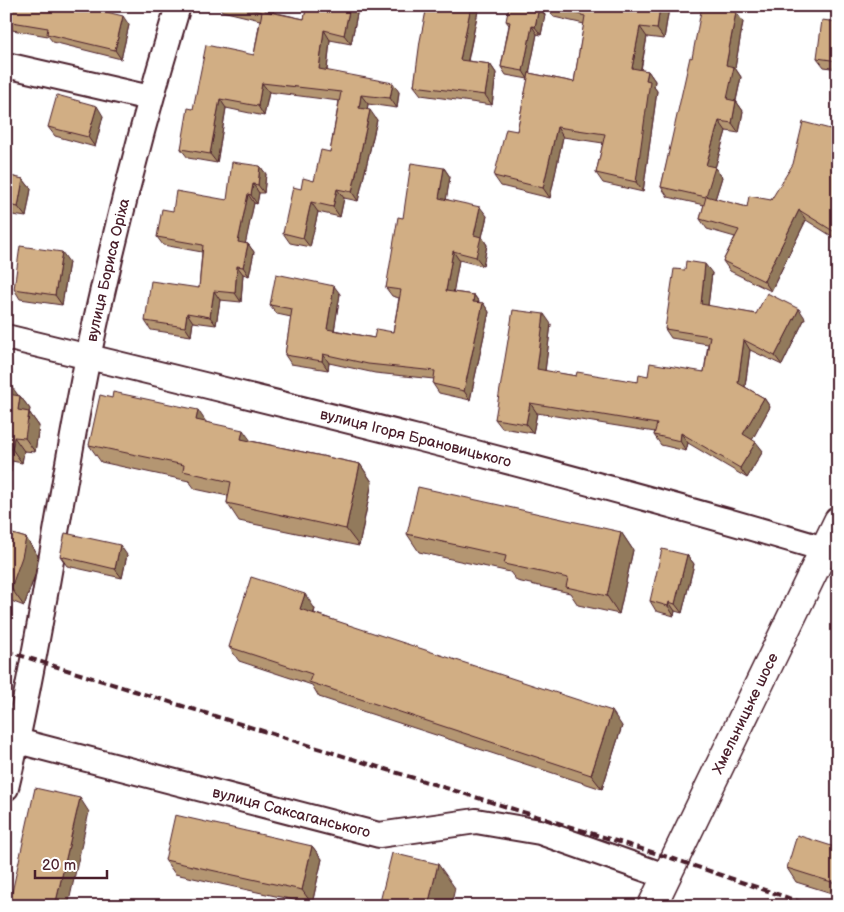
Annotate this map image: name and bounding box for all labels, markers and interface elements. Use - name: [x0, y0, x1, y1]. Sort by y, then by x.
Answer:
- street label: вулиця Бориса Оріха: [82, 196, 134, 344]
- street label: вулиця Ігоря Брановицького: [318, 404, 514, 471]
- street label: Хмельницьке шосе: [708, 650, 782, 777]
- street label: вулиця Саксаганського: [210, 783, 373, 842]
- scale bar: [35, 847, 108, 879]
- text: 20 m: [42, 856, 76, 875]

